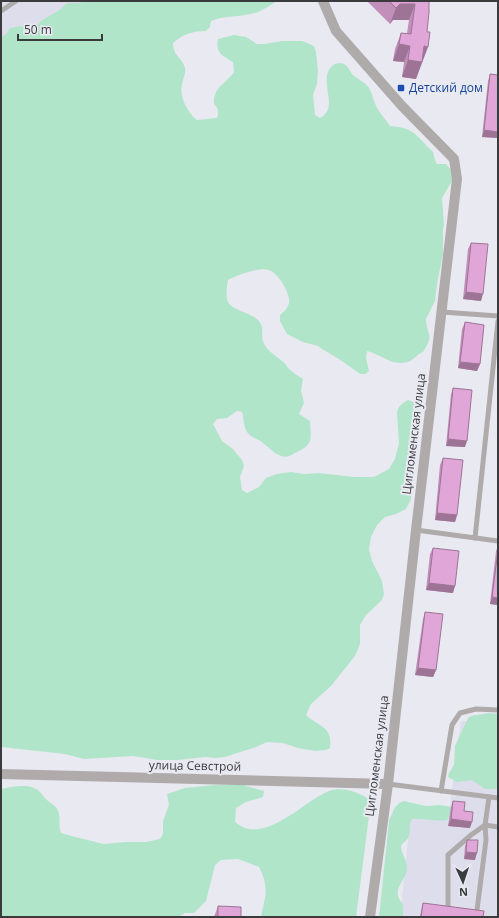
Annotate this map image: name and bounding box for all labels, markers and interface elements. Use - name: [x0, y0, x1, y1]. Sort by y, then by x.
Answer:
- scale bar: [18, 16, 102, 42]
- text: 50 m: [24, 21, 52, 38]
- place label: Детский дом: [409, 79, 483, 96]
- marker: Детский дом: [396, 83, 406, 93]
- street label: Цигломенская улица: [398, 372, 429, 495]
- street label: Цигломенская улица: [361, 694, 392, 817]
- street label: улица Севстрой: [149, 756, 241, 775]
- north arrow: [443, 862, 483, 902]
- text: N: [459, 885, 468, 900]

